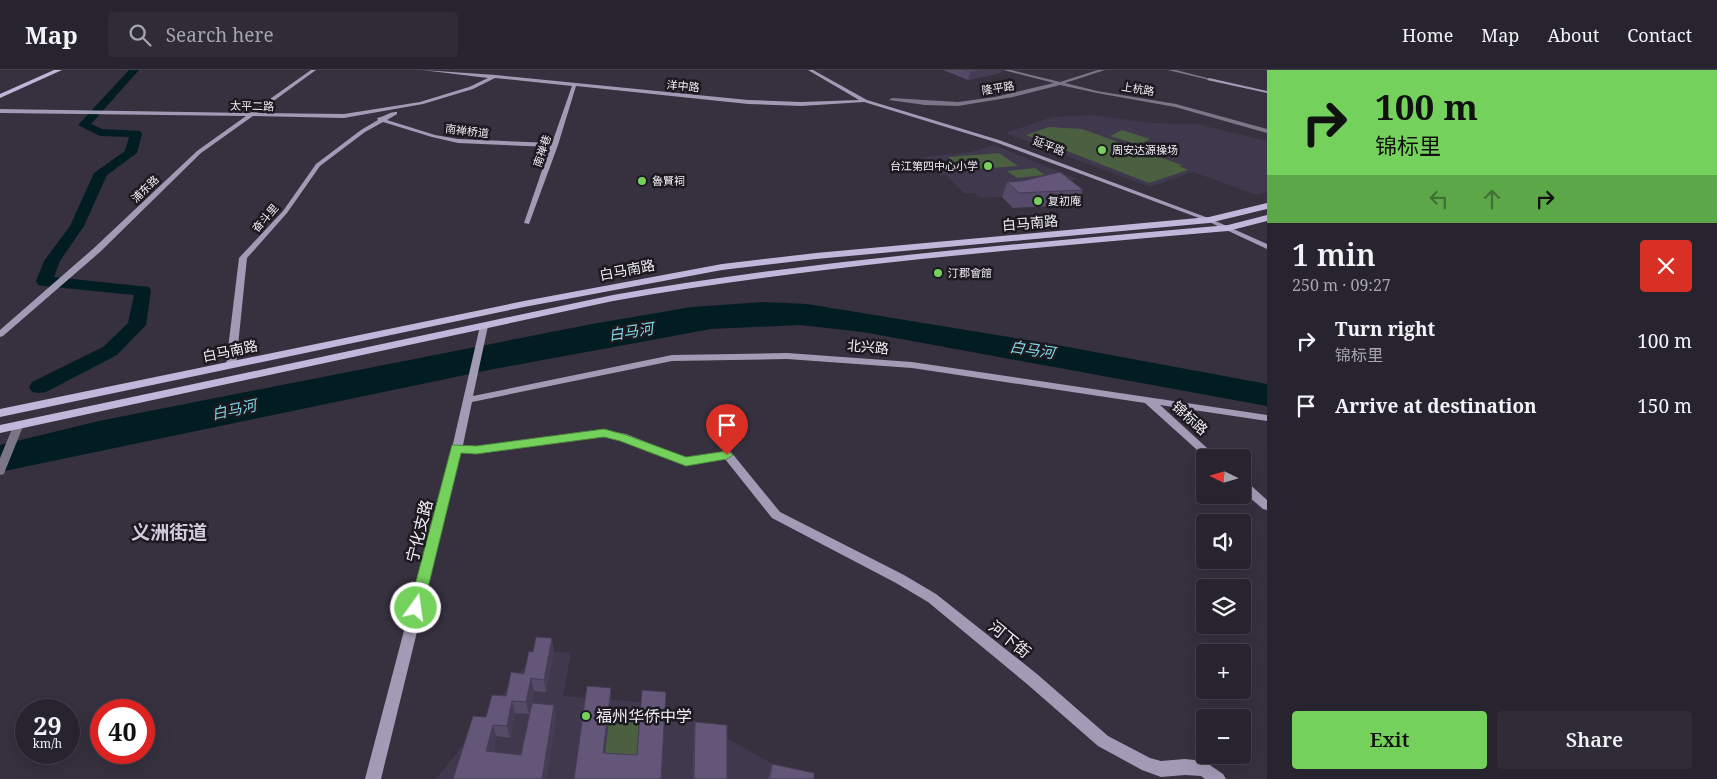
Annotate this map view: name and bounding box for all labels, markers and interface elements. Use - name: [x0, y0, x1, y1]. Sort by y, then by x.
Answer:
- search box: [108, 12, 458, 57]
- text: Map: [25, 18, 78, 51]
- icon: search: [126, 21, 154, 49]
- text: Search here: [166, 22, 274, 48]
- text: Home: [1402, 23, 1453, 47]
- text: Map: [1481, 23, 1519, 47]
- text: About: [1547, 23, 1599, 47]
- text: Contact: [1627, 23, 1692, 47]
- street label: 洋中路: [666, 77, 700, 94]
- street label: 隆平路: [980, 78, 1015, 97]
- street label: 上杭路: [1121, 79, 1156, 98]
- text: 100 m: [1375, 83, 1478, 130]
- icon: right: [1292, 90, 1357, 155]
- street label: 太平二路: [230, 98, 274, 113]
- street label: 南禅桥道: [444, 120, 490, 141]
- text: 锦标里: [1375, 130, 1441, 160]
- street label: 南禅巷: [529, 133, 554, 169]
- street label: 延平路: [1031, 133, 1067, 158]
- place label: 周安达源操场: [1112, 142, 1178, 157]
- marker: 周安达源操场: [1096, 144, 1108, 156]
- place label: 台江第四中心小学: [890, 158, 978, 173]
- marker: 台江第四中心小学: [982, 160, 994, 172]
- street label: 浦东路: [128, 172, 162, 205]
- place label: 魯賢祠: [652, 173, 685, 188]
- marker: 魯賢祠: [636, 175, 648, 187]
- icon: left: [1425, 185, 1453, 213]
- icon: ahead: [1478, 185, 1506, 213]
- icon: right: [1531, 185, 1559, 213]
- place label: 复初庵: [1048, 193, 1081, 208]
- marker: 复初庵: [1032, 195, 1044, 207]
- street label: 奋斗里: [248, 200, 281, 235]
- street label: 白马南路: [1001, 211, 1059, 234]
- text: 1 min: [1292, 234, 1376, 275]
- button: close: [1640, 240, 1692, 292]
- street label: 白马南路: [598, 255, 656, 284]
- place label: 汀郡會館: [948, 265, 992, 280]
- marker: 汀郡會館: [932, 267, 944, 279]
- text: 250 m · 09:27: [1292, 274, 1391, 296]
- text: Turn right: [1335, 316, 1435, 342]
- water label: 白马河: [607, 317, 658, 344]
- icon: right: [1292, 327, 1320, 355]
- text: 100 m: [1637, 328, 1692, 354]
- street label: 白马南路: [201, 335, 259, 366]
- street label: 北兴路: [846, 335, 890, 358]
- water label: 白马河: [1008, 336, 1059, 363]
- text: 锦标里: [1335, 344, 1383, 366]
- icon: arrive: [1292, 392, 1320, 420]
- text: Arrive at destination: [1335, 393, 1537, 419]
- text: 150 m: [1637, 393, 1692, 419]
- water label: 白马河: [210, 394, 261, 423]
- street label: 锦标路: [1168, 397, 1212, 439]
- pin: [706, 404, 748, 455]
- icon: arrive: [713, 411, 741, 439]
- north arrow: [1196, 449, 1251, 504]
- map controls: [1196, 449, 1251, 764]
- street label: 宁化支路: [401, 497, 437, 565]
- button: sound: [1196, 514, 1251, 569]
- district label: 义洲街道: [131, 519, 207, 545]
- button: layers: [1196, 579, 1251, 634]
- position arrow: [389, 581, 441, 633]
- street label: 河下街: [984, 615, 1036, 663]
- button: +: [1196, 644, 1251, 699]
- speed limit sign: 40: [90, 699, 155, 764]
- place label: 福州华侨中学: [596, 705, 692, 727]
- text: 29: [33, 708, 62, 742]
- button: −: [1196, 709, 1251, 764]
- marker: 福州华侨中学: [580, 710, 592, 722]
- button: Exit: [1292, 711, 1487, 769]
- button: Share: [1497, 711, 1692, 769]
- text: km/h: [33, 735, 62, 752]

